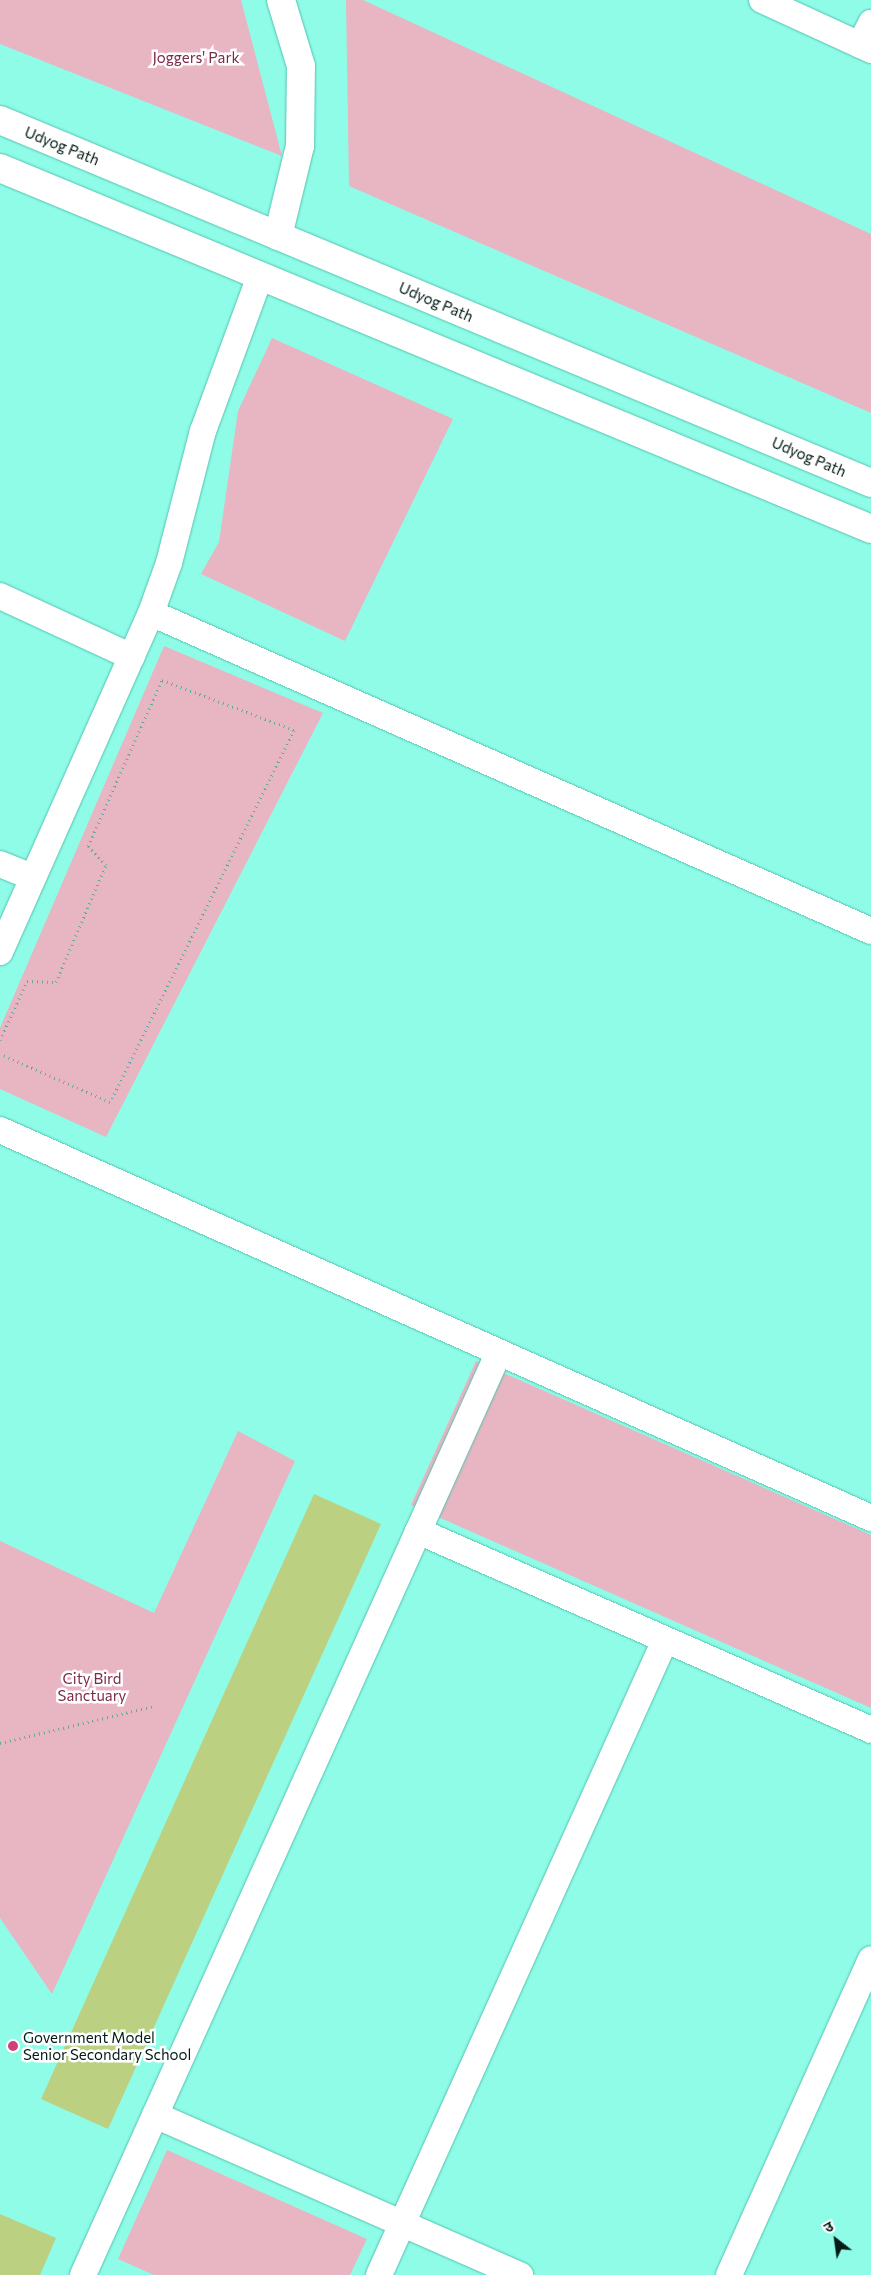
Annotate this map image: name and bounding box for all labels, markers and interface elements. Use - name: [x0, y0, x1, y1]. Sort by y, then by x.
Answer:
- park label: Joggers' Park: [152, 49, 240, 67]
- street label: Udyog Path: [22, 123, 102, 169]
- street label: Udyog Path: [396, 278, 476, 326]
- street label: Udyog Path: [769, 433, 849, 481]
- park label: City Bird Sanctuary: [58, 1669, 126, 1704]
- place label: Government Model Senior Secondary School: [23, 2028, 191, 2063]
- marker: Government Model Senior Secondary School: [7, 2040, 19, 2052]
- north arrow: [811, 2215, 861, 2265]
- text: उ: [820, 2217, 836, 2236]

